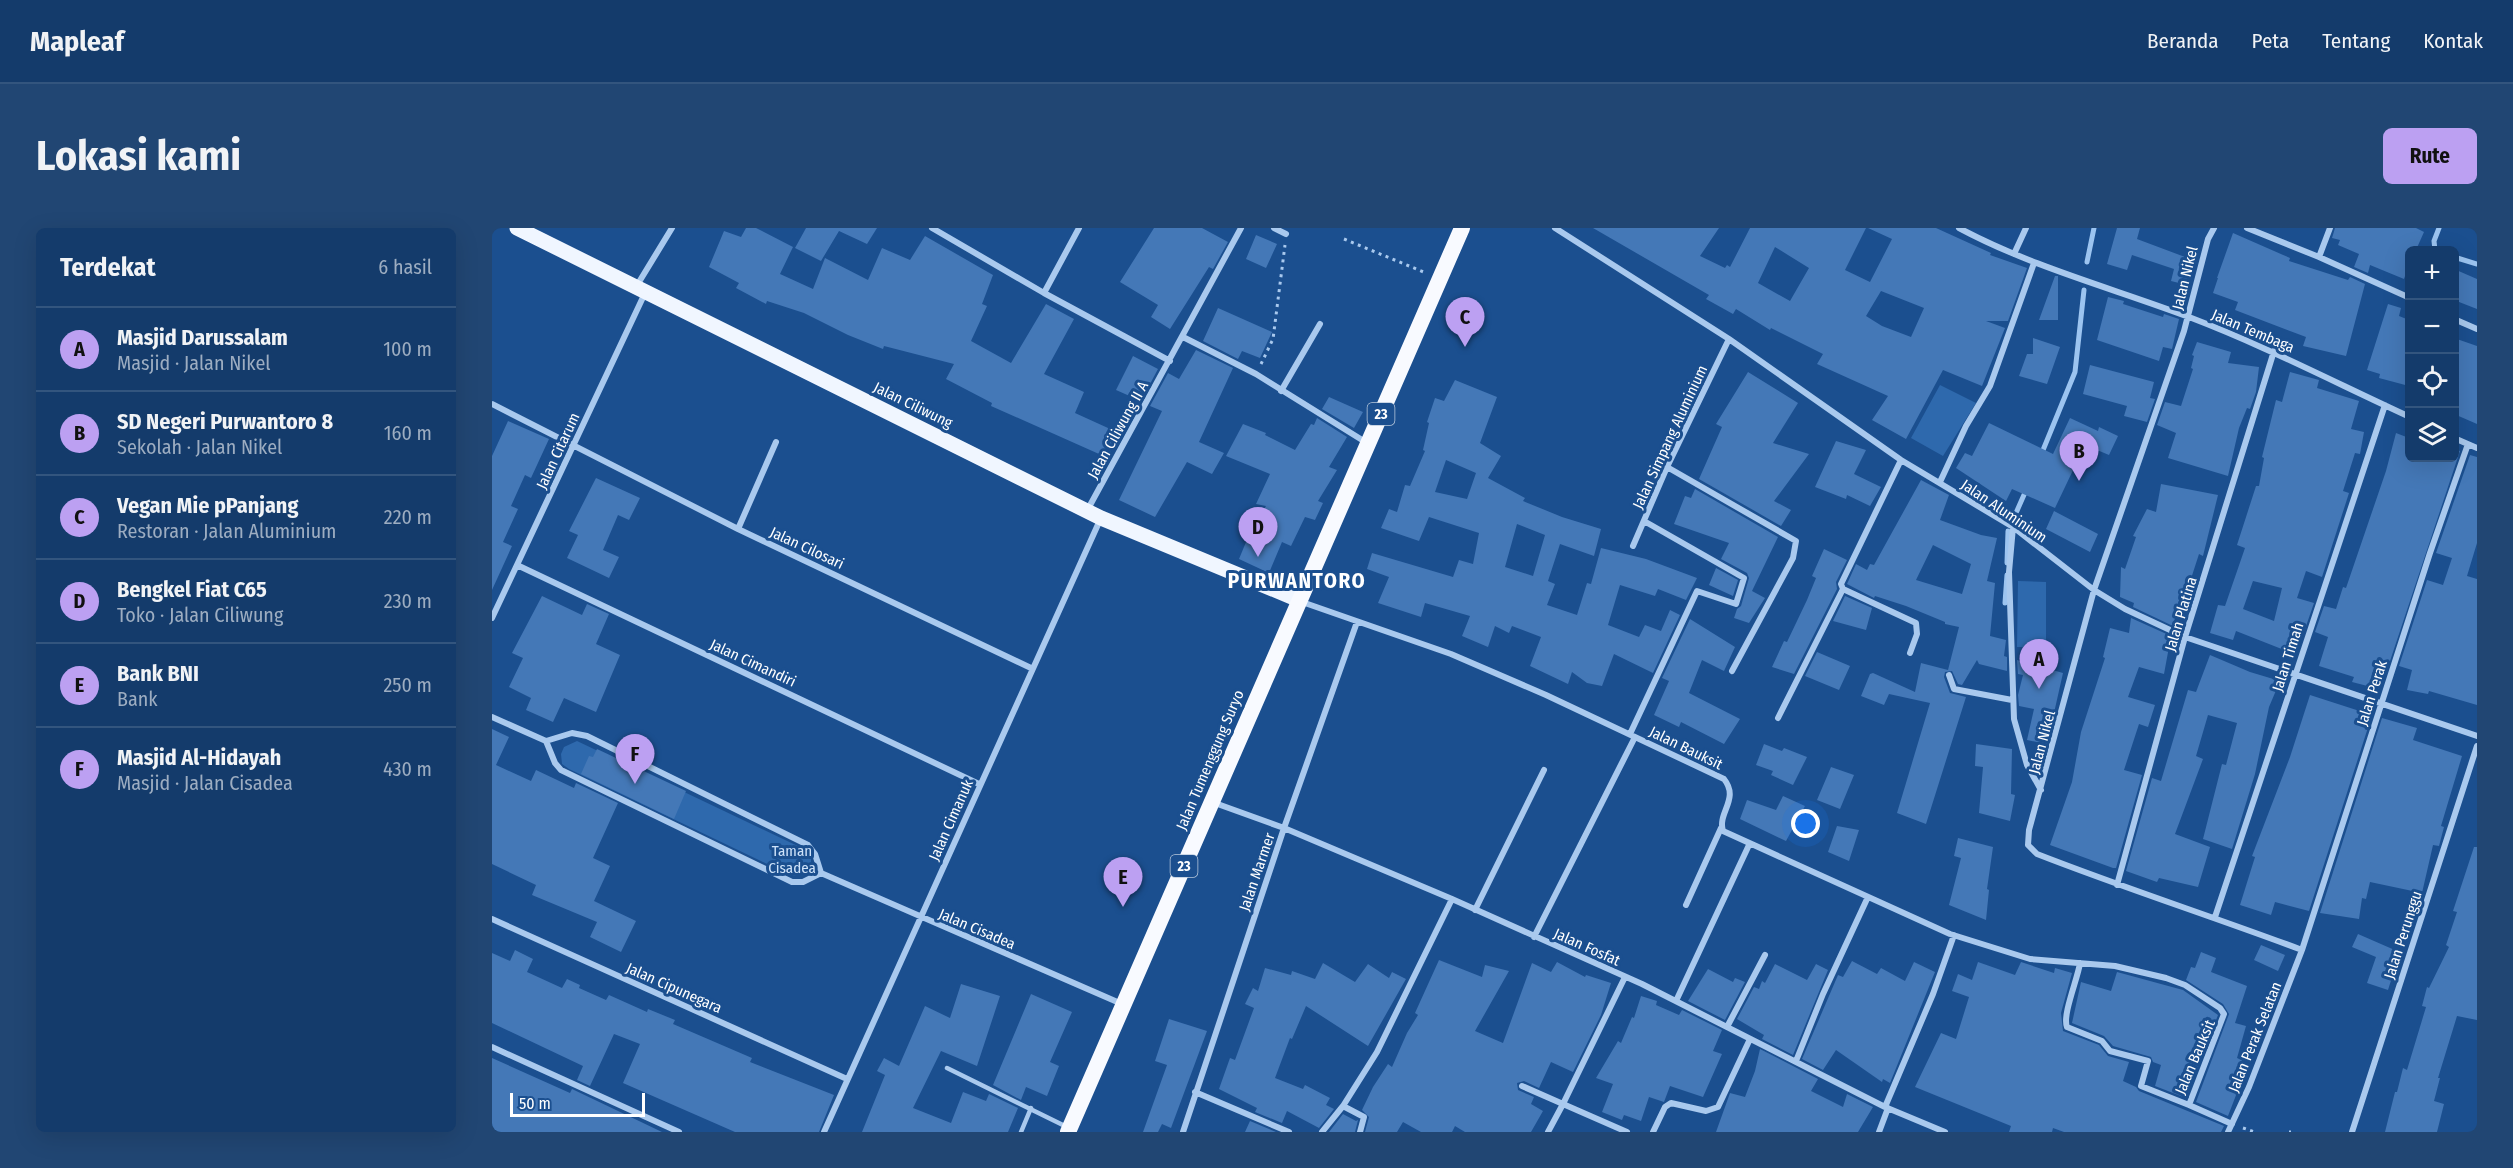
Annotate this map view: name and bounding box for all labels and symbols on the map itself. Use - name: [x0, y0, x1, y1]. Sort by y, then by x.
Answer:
- street label: Jalan Nikel: [2168, 244, 2202, 312]
- pin: C: [1446, 298, 1484, 347]
- street label: Jalan Tembaga: [2209, 305, 2297, 357]
- street label: Jalan Simpang Aluminium: [1629, 362, 1711, 512]
- street label: Jalan Ciliwung: [871, 378, 955, 432]
- street label: Jalan Ciliwung II A: [1084, 378, 1152, 482]
- road number: 23: [1368, 403, 1394, 425]
- street label: Jalan Citarum: [532, 410, 584, 492]
- pin: B: [2060, 432, 2098, 481]
- street label: Jalan Aluminium: [1957, 476, 2051, 546]
- pin: D: [1238, 508, 1278, 557]
- street label: Jalan Cilosari: [767, 523, 847, 573]
- district label: PURWANTORO: [1228, 568, 1366, 594]
- street label: Jalan Platina: [2161, 575, 2201, 653]
- street label: Jalan Timah: [2268, 620, 2308, 694]
- street label: Jalan Cimandiri: [707, 635, 799, 691]
- pin: A: [2020, 640, 2058, 689]
- street label: Jalan Perak: [2353, 658, 2391, 728]
- street label: Jalan Tumenggung Suryo: [1172, 687, 1248, 833]
- street label: Jalan Nikel: [2025, 708, 2059, 776]
- street label: Jalan Bauksit: [1646, 723, 1726, 774]
- pin: F: [616, 734, 654, 784]
- street label: Jalan Cimanuk: [925, 777, 977, 863]
- your location: [1791, 809, 1820, 838]
- street label: Jalan Marmer: [1235, 830, 1279, 913]
- park label: Taman Cisadea: [768, 842, 816, 877]
- road number: 23: [1170, 855, 1198, 877]
- pin: E: [1104, 858, 1142, 907]
- street label: Jalan Perunggu: [2380, 889, 2426, 981]
- street label: Jalan Cisadea: [936, 905, 1018, 953]
- street label: Jalan Fosfat: [1551, 924, 1623, 970]
- street label: Jalan Cipunegara: [623, 959, 725, 1017]
- street label: Jalan Perak Selatan: [2225, 979, 2285, 1095]
- street label: Jalan Bauksit: [2171, 1017, 2219, 1097]
- scale bar: [510, 1090, 645, 1118]

